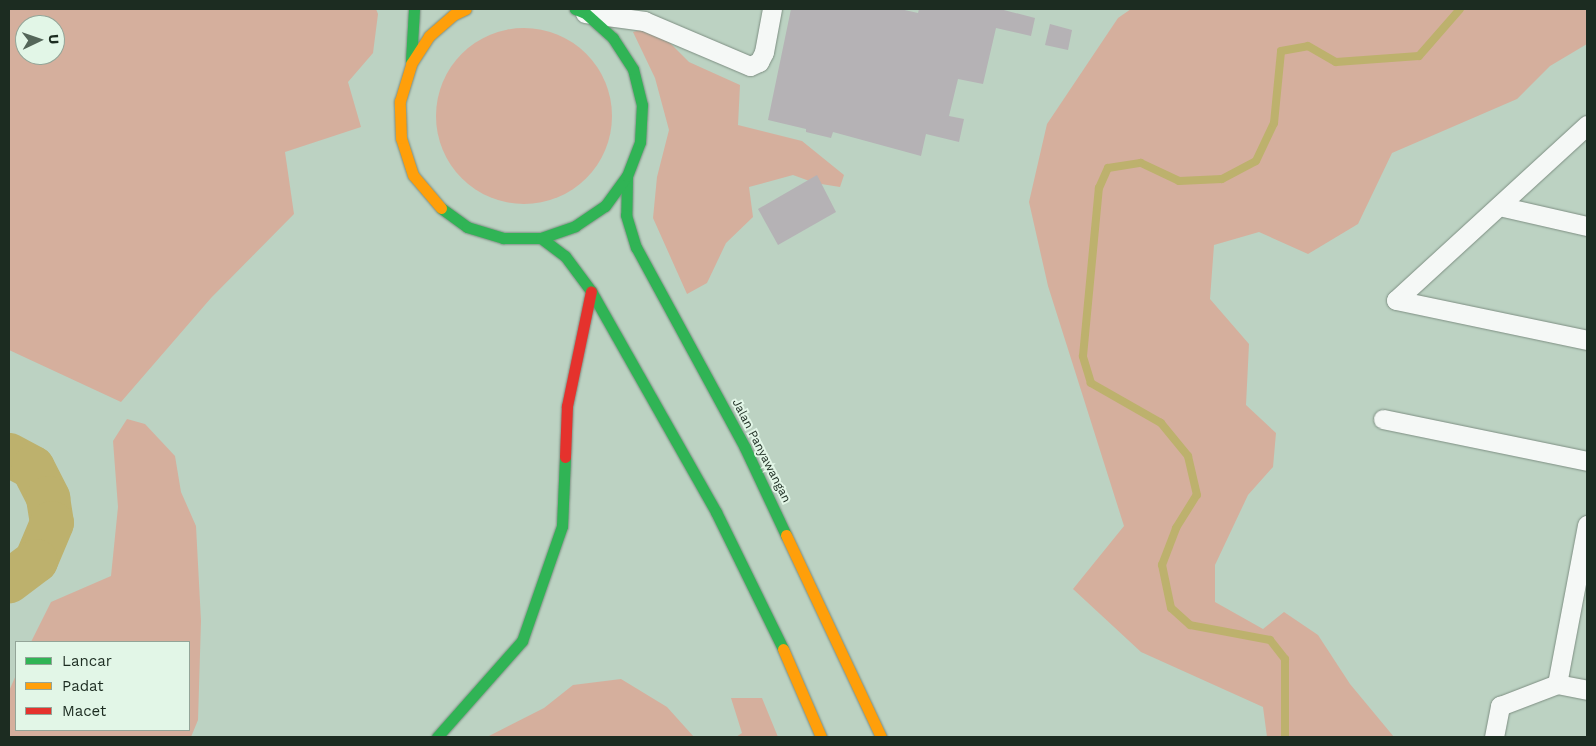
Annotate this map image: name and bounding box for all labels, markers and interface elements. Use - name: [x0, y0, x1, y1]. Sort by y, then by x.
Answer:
- north arrow: [15, 15, 65, 65]
- text: U: [46, 34, 62, 45]
- street label: Jalan Panyawangan: [729, 397, 793, 505]
- legend: [15, 641, 190, 731]
- text: Lancar: [62, 652, 112, 670]
- text: Padat: [62, 677, 104, 695]
- text: Macet: [62, 702, 106, 720]

